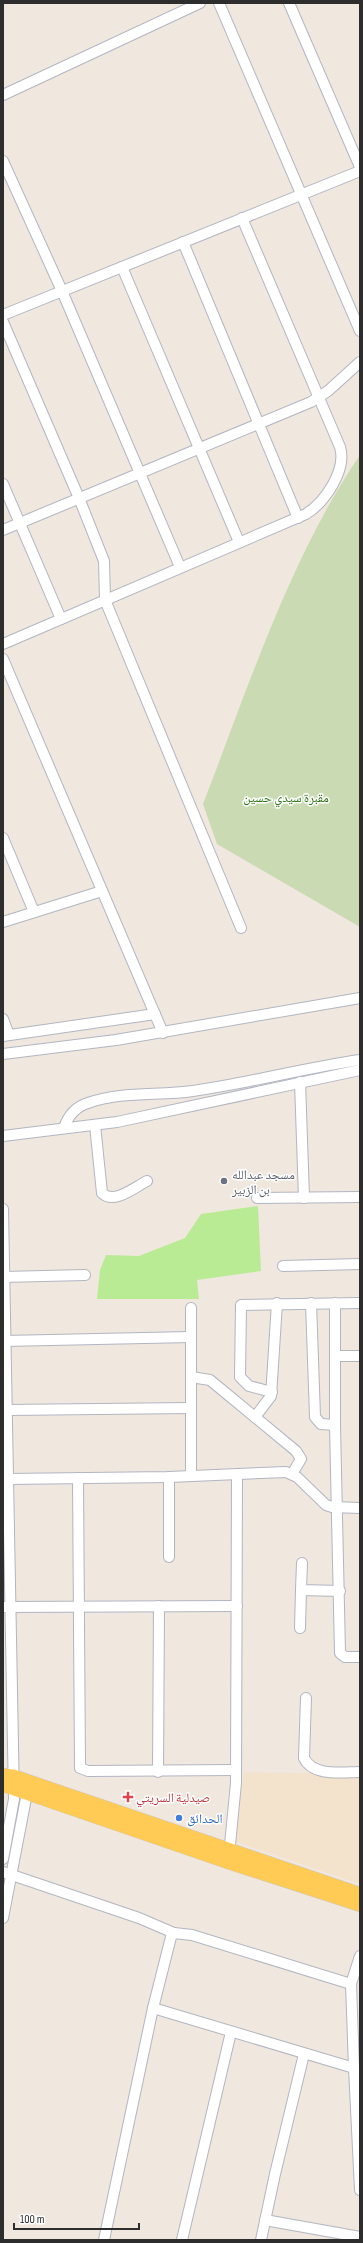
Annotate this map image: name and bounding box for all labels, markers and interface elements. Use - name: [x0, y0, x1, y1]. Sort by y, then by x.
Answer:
- park label: مقبرة سيدي حسين: [243, 790, 329, 808]
- place label: مسجد عبدالله بن الزبير: [231, 1167, 295, 1198]
- marker: مسجد عبدالله بن الزبير: [219, 1176, 229, 1186]
- place label: صيدلية السريتي: [136, 1790, 210, 1808]
- marker: صيدلية السريتي: [123, 1792, 133, 1802]
- place label: الحدائق: [187, 1811, 223, 1827]
- marker: الحدائق: [174, 1813, 184, 1823]
- scale bar: [14, 2205, 139, 2231]
- text: 100 m: [20, 2212, 45, 2227]

